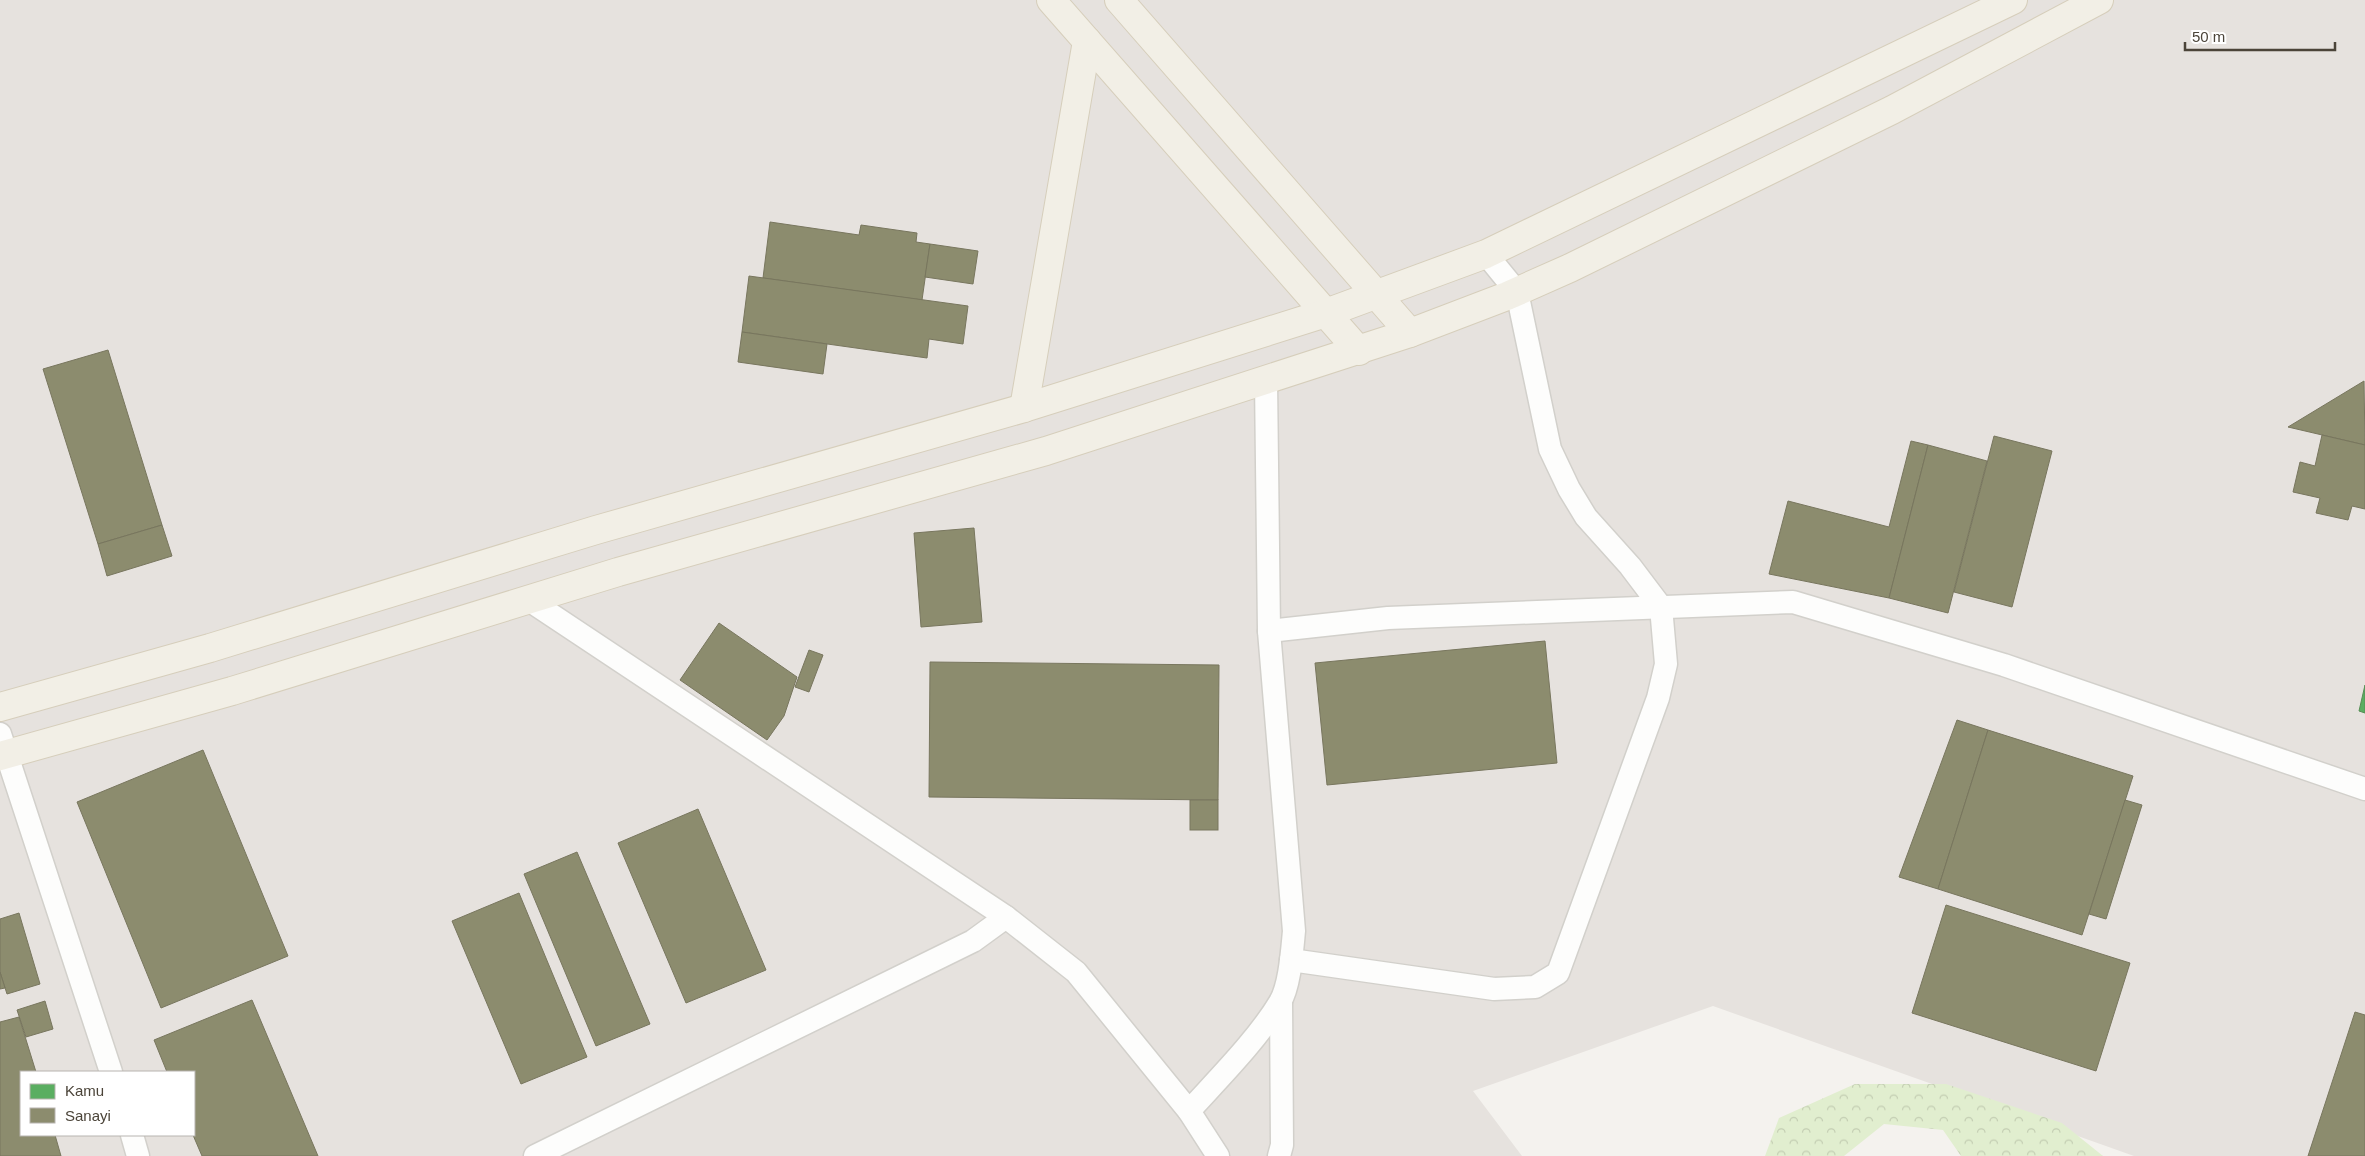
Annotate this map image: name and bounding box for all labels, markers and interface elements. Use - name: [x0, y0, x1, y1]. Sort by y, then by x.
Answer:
- scale bar: [2185, 20, 2335, 52]
- text: 50 m: [2192, 28, 2225, 45]
- legend: [20, 1071, 195, 1136]
- text: Kamu: [65, 1082, 104, 1099]
- text: Sanayi: [65, 1107, 111, 1124]

